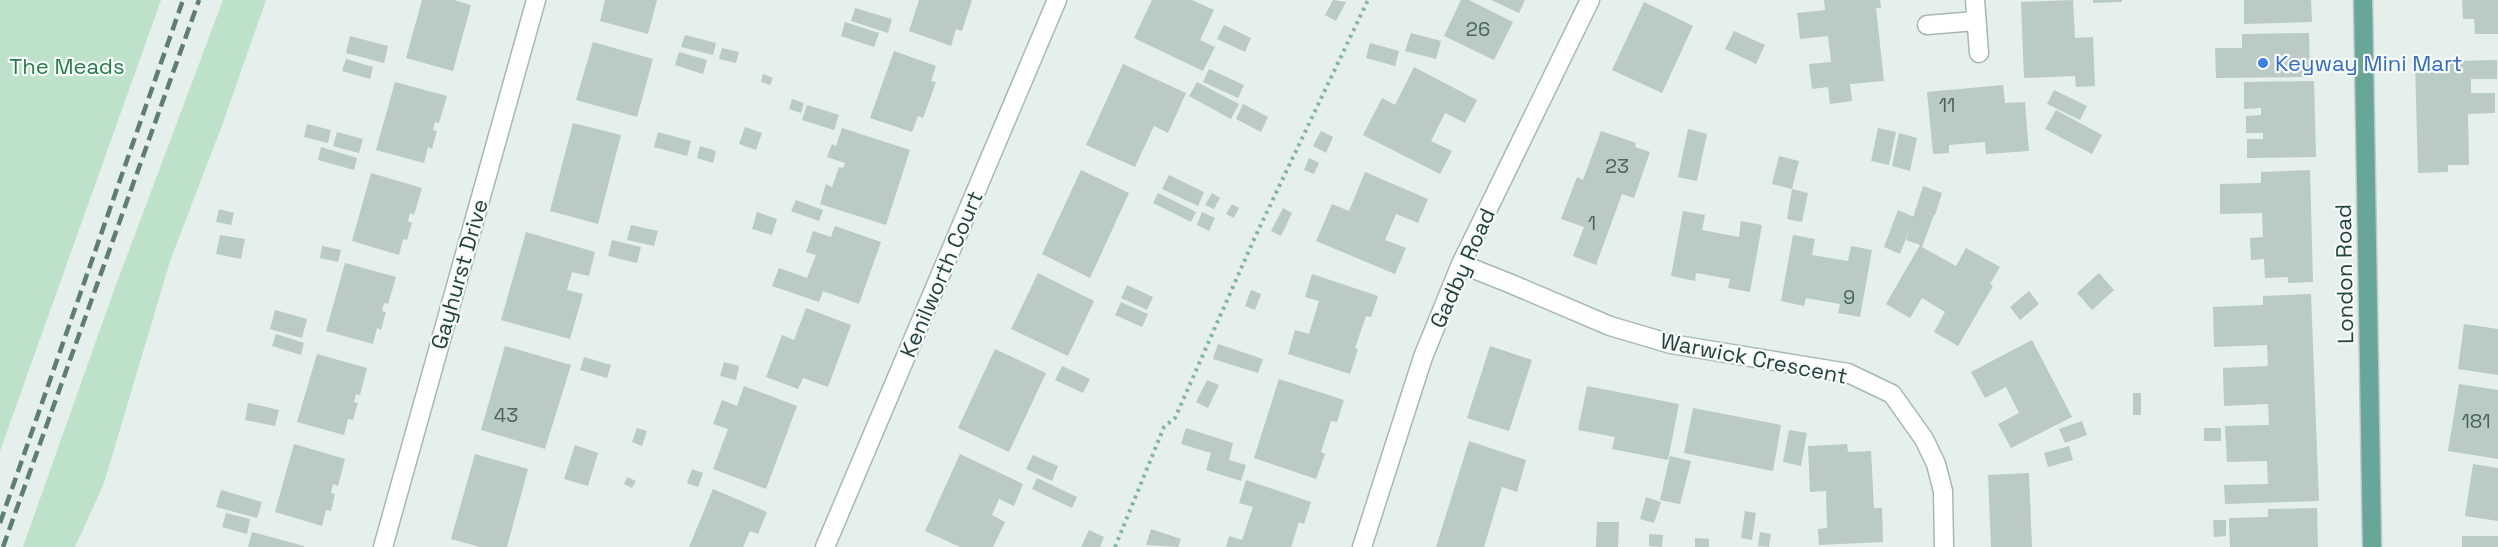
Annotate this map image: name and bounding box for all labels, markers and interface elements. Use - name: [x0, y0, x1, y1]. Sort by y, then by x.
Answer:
- house number: 26: [1466, 16, 1490, 42]
- place label: Keyway Mini Mart: [2275, 49, 2462, 77]
- park label: The Meads: [9, 52, 125, 80]
- marker: Keyway Mini Mart: [2256, 56, 2270, 70]
- house number: 11: [1939, 92, 1955, 118]
- house number: 23: [1605, 153, 1629, 179]
- street label: Kenilworth Court: [893, 186, 989, 362]
- street label: Gayhurst Drive: [424, 196, 494, 352]
- street label: Gadby Road: [1423, 204, 1501, 332]
- street label: London Road: [2329, 204, 2359, 344]
- house number: 1: [1588, 210, 1596, 236]
- house number: 9: [1843, 284, 1855, 310]
- street label: Warwick Crescent: [1658, 326, 1850, 390]
- house number: 43: [494, 402, 518, 428]
- house number: 181: [2461, 408, 2491, 434]

